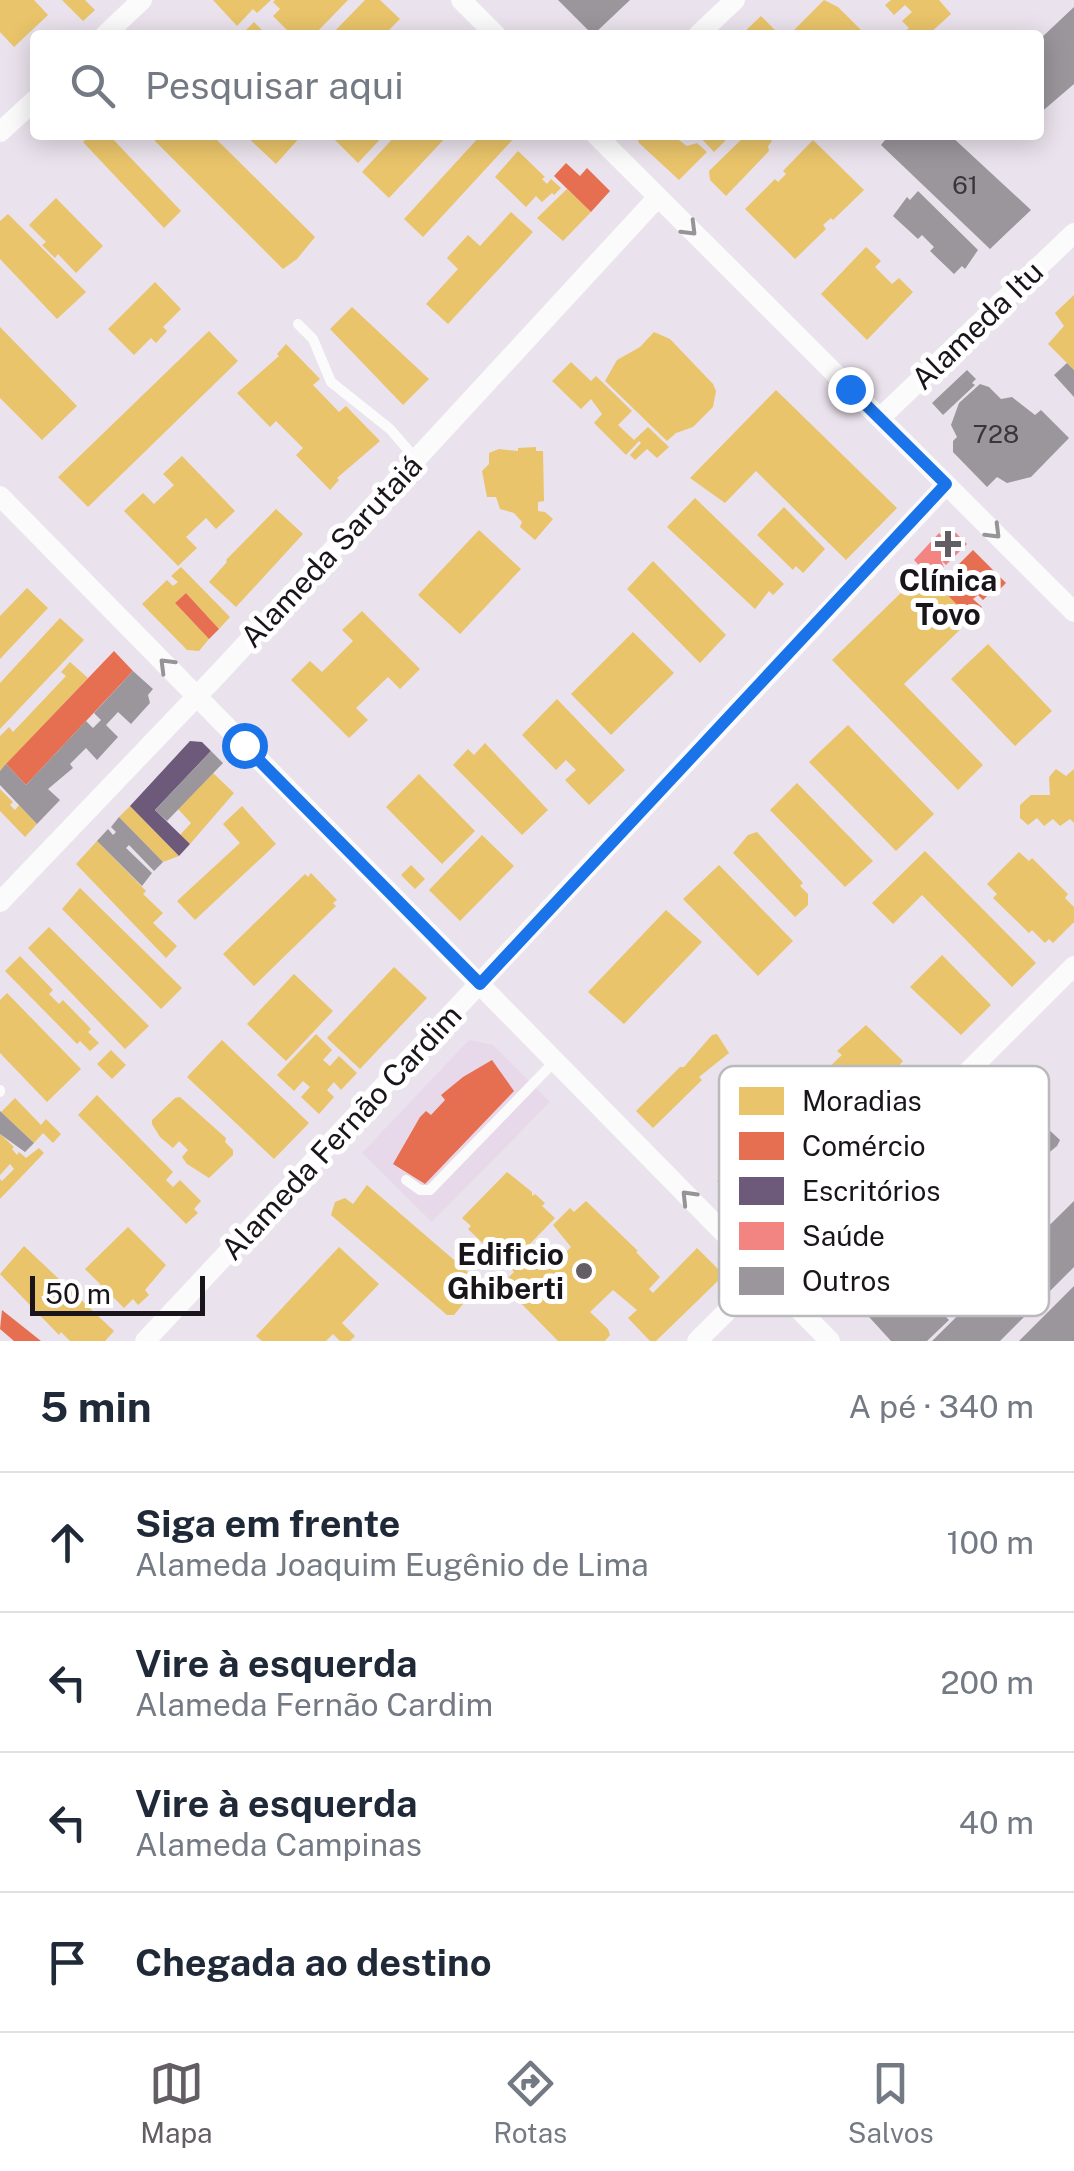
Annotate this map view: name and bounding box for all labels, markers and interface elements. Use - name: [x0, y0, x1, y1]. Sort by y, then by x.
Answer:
- search box: [30, 30, 1044, 140]
- icon: search: [65, 58, 120, 113]
- text: Pesquisar aqui: [145, 63, 404, 108]
- house number: 61: [952, 170, 978, 200]
- one-way arrow: [678, 217, 696, 235]
- street label: Alameda Itu: [904, 253, 1050, 397]
- route end: [828, 367, 874, 413]
- house number: 728: [973, 419, 1019, 449]
- street label: Alameda Sarutaiá: [233, 447, 429, 655]
- one-way arrow: [982, 521, 1000, 539]
- marker: Clínica Tovo: [935, 531, 961, 557]
- place label: Clínica Tovo: [899, 562, 997, 632]
- one-way arrow: [160, 658, 178, 676]
- route start: [222, 723, 268, 769]
- street label: Alameda Fernão Cardim: [213, 997, 469, 1267]
- legend: [719, 1066, 1049, 1316]
- text: Moradias: [802, 1084, 922, 1117]
- text: Comércio: [802, 1129, 926, 1162]
- text: Escritórios: [802, 1174, 940, 1207]
- one-way arrow: [682, 1190, 700, 1208]
- text: Saúde: [802, 1219, 885, 1252]
- place label: Edificio Ghiberti: [447, 1236, 564, 1306]
- marker: Edificio Ghiberti: [573, 1260, 595, 1282]
- text: Outros: [802, 1264, 890, 1297]
- scale bar: [30, 1271, 205, 1316]
- text: 50 m: [45, 1277, 111, 1310]
- text: 5 min: [40, 1382, 152, 1431]
- text: A pé · 340 m: [849, 1388, 1034, 1425]
- text: Siga em frente: [135, 1501, 401, 1546]
- icon: ahead: [40, 1515, 95, 1570]
- text: 100 m: [947, 1524, 1034, 1561]
- text: Alameda Joaquim Eugênio de Lima: [135, 1546, 649, 1583]
- text: Vire à esquerda: [135, 1641, 418, 1686]
- icon: left: [40, 1655, 95, 1710]
- text: 200 m: [941, 1664, 1034, 1701]
- text: Alameda Fernão Cardim: [135, 1686, 493, 1723]
- text: Vire à esquerda: [135, 1781, 418, 1826]
- icon: left: [40, 1795, 95, 1850]
- text: 40 m: [959, 1804, 1034, 1841]
- text: Alameda Campinas: [135, 1826, 422, 1863]
- icon: arrive: [40, 1935, 95, 1990]
- text: Chegada ao destino: [135, 1940, 492, 1985]
- tab: Mapa: [140, 2056, 213, 2149]
- tab: Rotas: [493, 2056, 567, 2149]
- tab: Salvos: [848, 2056, 934, 2149]

